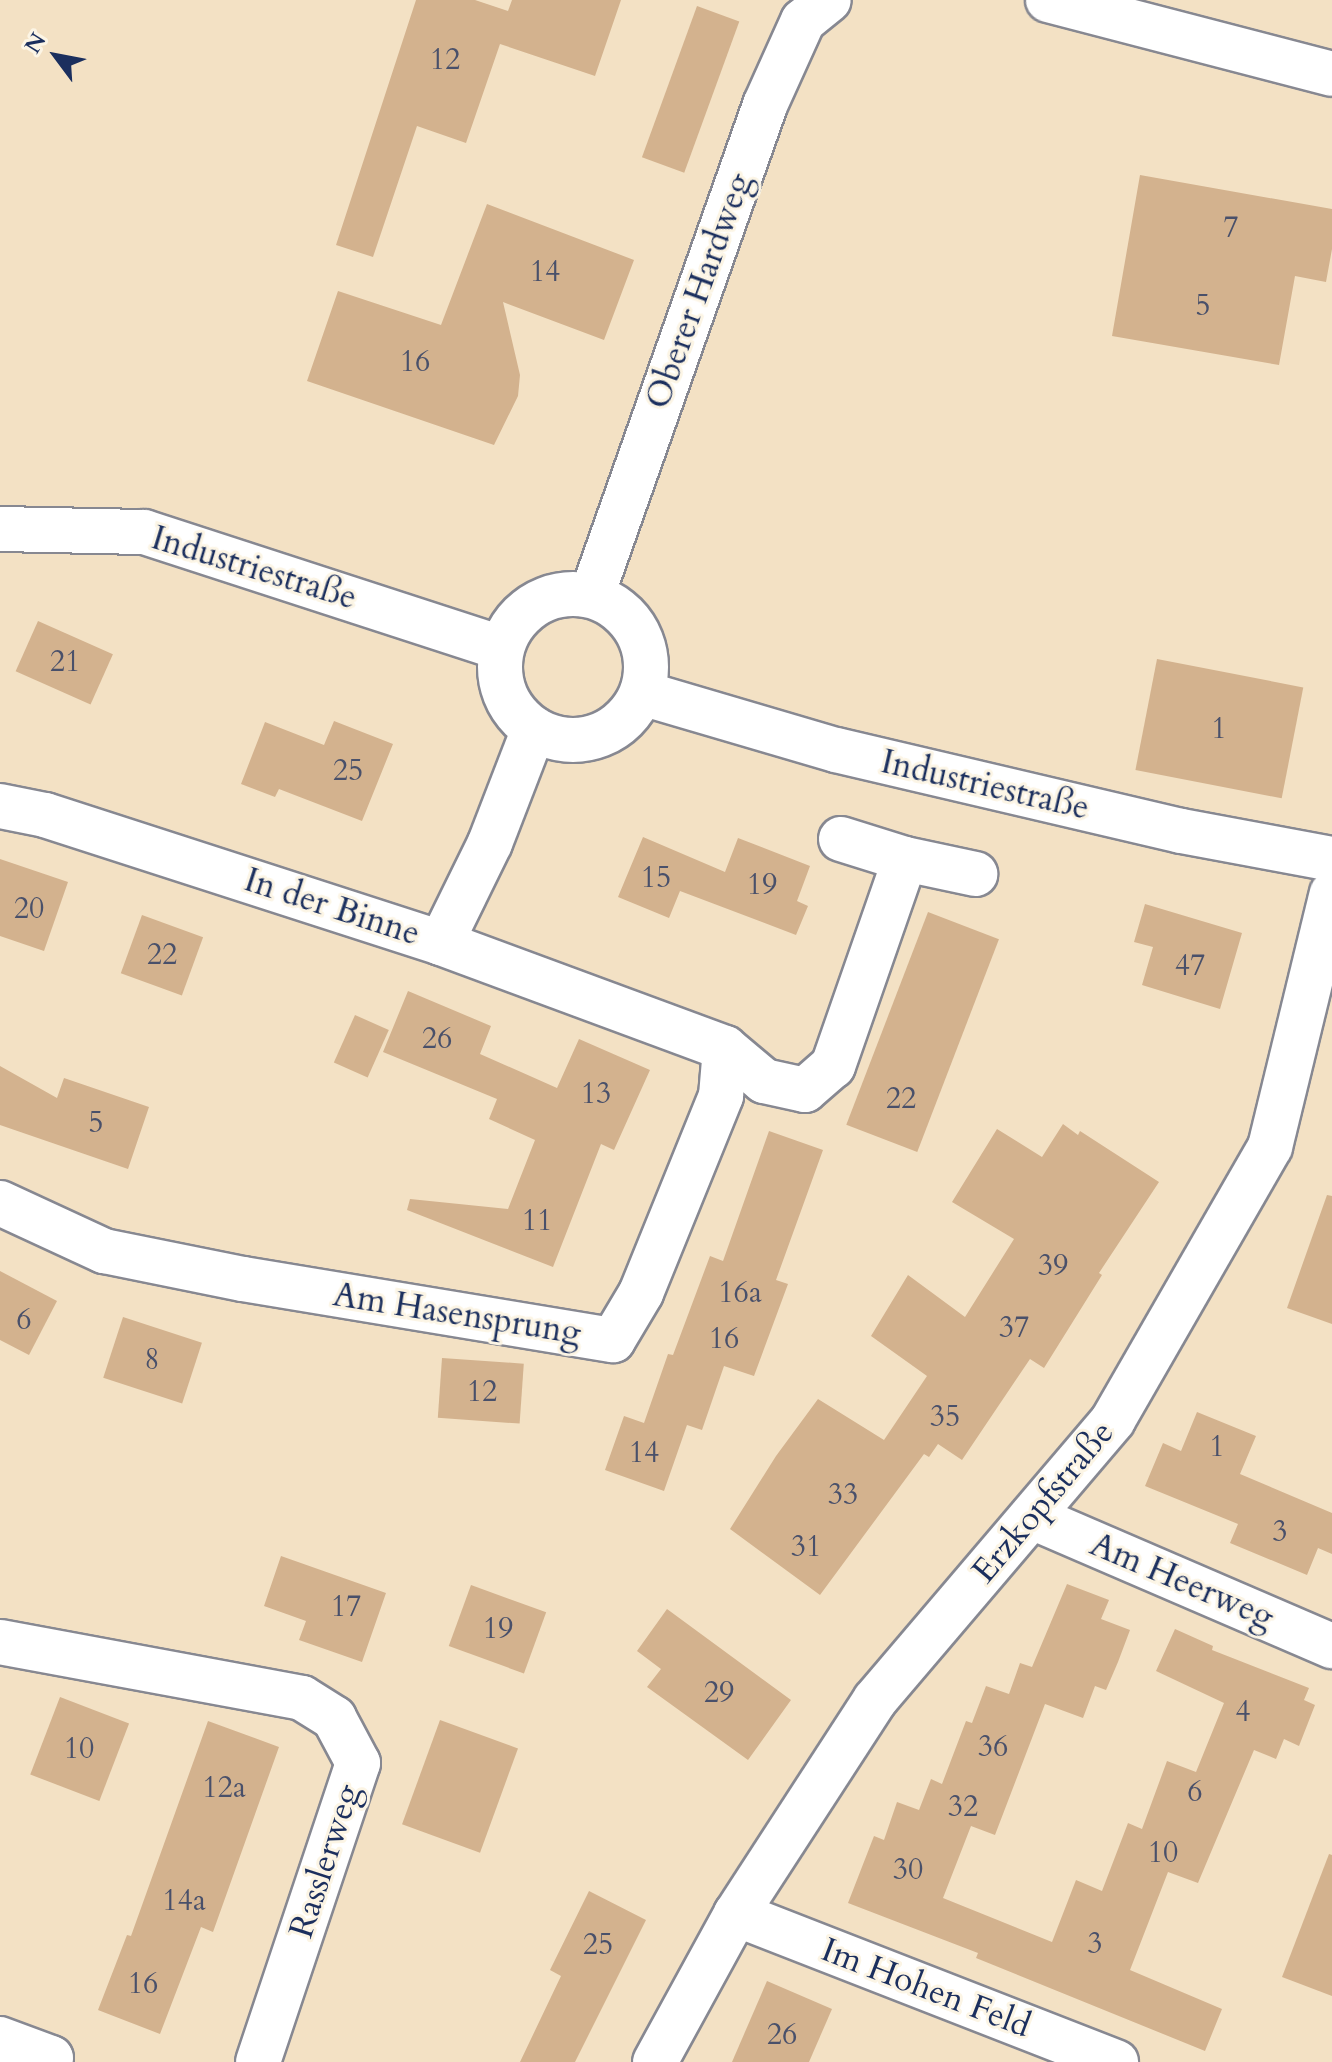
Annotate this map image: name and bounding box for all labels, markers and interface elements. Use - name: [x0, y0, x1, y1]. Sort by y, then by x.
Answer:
- north arrow: [16, 16, 96, 96]
- text: N: [18, 27, 53, 59]
- house number: 12: [430, 42, 460, 78]
- street label: Oberer Hardweg: [637, 168, 761, 414]
- house number: 7: [1223, 210, 1239, 246]
- house number: 14: [530, 254, 560, 290]
- house number: 5: [1195, 288, 1211, 324]
- house number: 16: [400, 344, 430, 380]
- street label: Industriestraße: [147, 517, 361, 619]
- house number: 21: [50, 644, 80, 680]
- house number: 1: [1211, 711, 1227, 747]
- street label: Industriestraße: [877, 741, 1093, 829]
- house number: 25: [333, 753, 363, 789]
- street label: In der Binne: [239, 859, 425, 955]
- house number: 15: [641, 860, 671, 896]
- house number: 19: [747, 867, 777, 903]
- house number: 20: [14, 891, 44, 927]
- house number: 22: [147, 937, 177, 973]
- house number: 47: [1175, 948, 1205, 984]
- house number: 26: [422, 1021, 452, 1057]
- house number: 13: [581, 1076, 611, 1112]
- house number: 22: [886, 1081, 916, 1117]
- house number: 5: [88, 1105, 104, 1141]
- house number: 11: [522, 1203, 552, 1239]
- house number: 39: [1038, 1248, 1068, 1284]
- street label: Am Hasensprung: [330, 1274, 584, 1354]
- house number: 16a: [718, 1275, 762, 1311]
- house number: 6: [16, 1302, 32, 1338]
- house number: 37: [999, 1310, 1029, 1346]
- house number: 16: [709, 1321, 739, 1357]
- house number: 8: [144, 1342, 160, 1378]
- house number: 12: [467, 1374, 497, 1410]
- house number: 35: [930, 1399, 960, 1435]
- street label: Erzkopfstraße: [964, 1413, 1122, 1591]
- house number: 1: [1209, 1429, 1225, 1465]
- house number: 14: [629, 1435, 659, 1471]
- house number: 33: [828, 1477, 858, 1513]
- house number: 3: [1272, 1514, 1288, 1550]
- street label: Am Heerweg: [1084, 1524, 1280, 1638]
- house number: 31: [791, 1529, 821, 1565]
- house number: 17: [331, 1589, 361, 1625]
- house number: 19: [483, 1611, 513, 1647]
- house number: 29: [704, 1675, 734, 1711]
- house number: 4: [1235, 1694, 1251, 1730]
- house number: 36: [978, 1729, 1008, 1765]
- house number: 10: [64, 1731, 94, 1767]
- house number: 12a: [202, 1770, 246, 1806]
- house number: 6: [1187, 1774, 1203, 1810]
- street label: Rasslerweg: [281, 1779, 369, 1943]
- house number: 32: [948, 1789, 978, 1825]
- house number: 10: [1148, 1835, 1178, 1871]
- house number: 30: [893, 1852, 923, 1888]
- house number: 14a: [162, 1883, 206, 1919]
- house number: 3: [1087, 1926, 1103, 1962]
- house number: 25: [583, 1927, 613, 1963]
- street label: Im Hohen Feld: [816, 1929, 1036, 2047]
- house number: 16: [128, 1966, 158, 2002]
- house number: 26: [767, 2017, 797, 2053]

